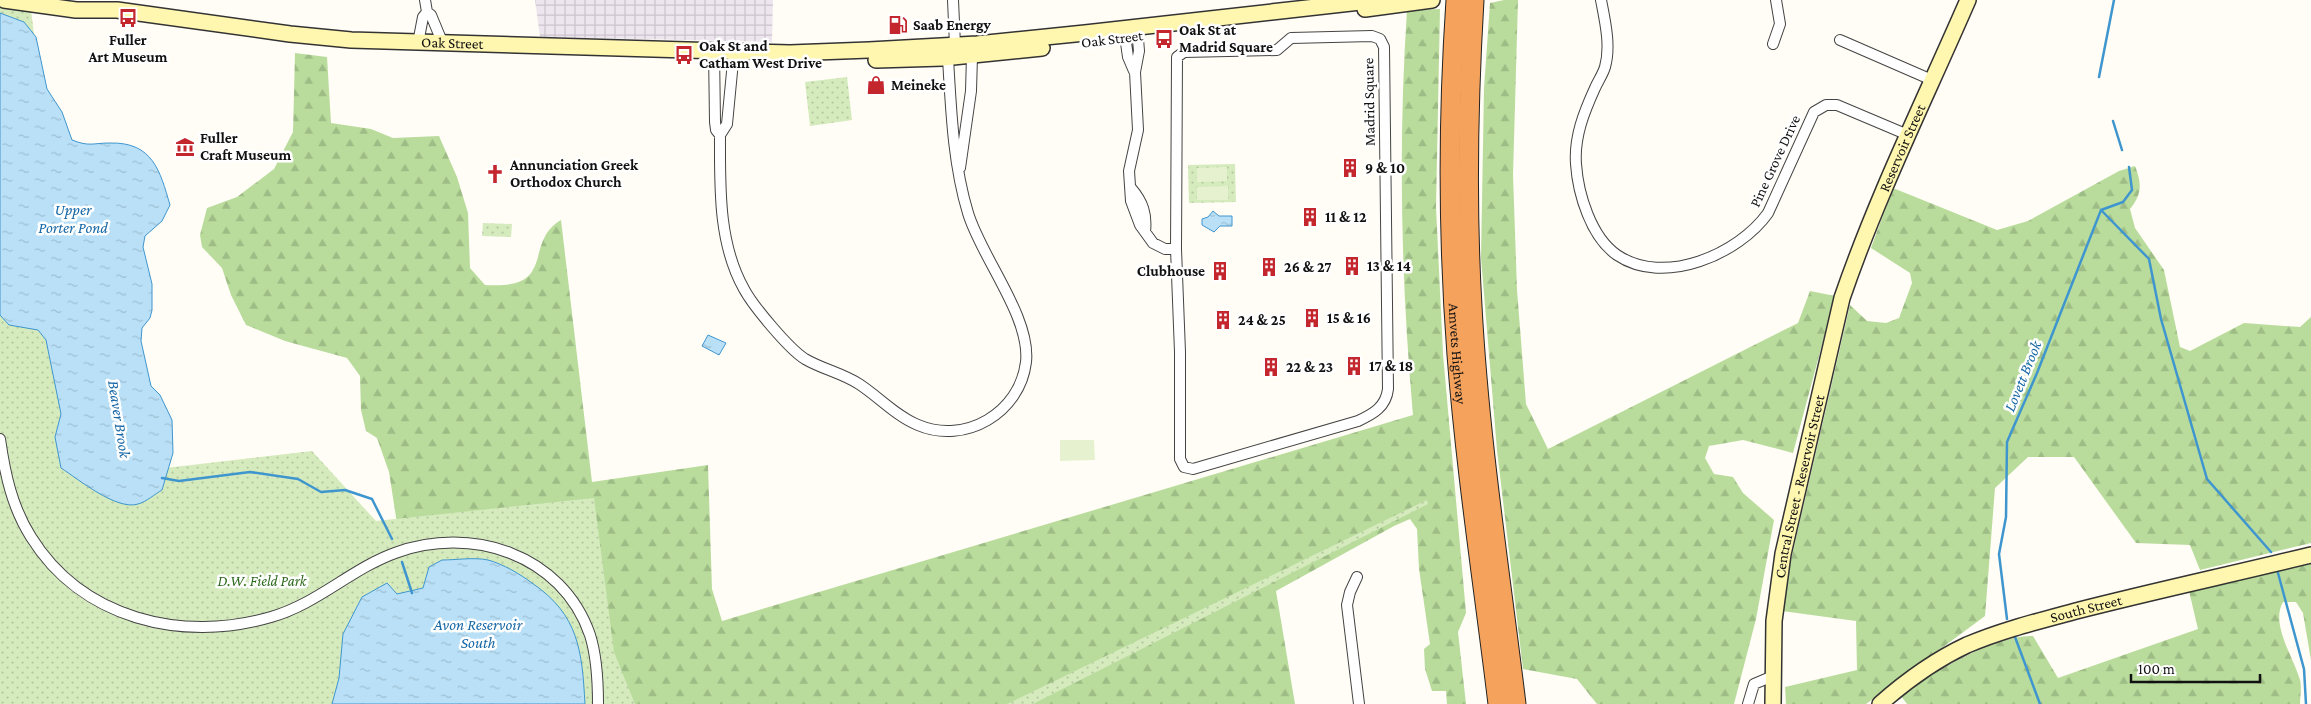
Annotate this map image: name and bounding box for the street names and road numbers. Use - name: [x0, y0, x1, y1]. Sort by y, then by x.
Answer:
- street label: Oak Street: [1080, 27, 1145, 51]
- street label: Oak Street: [421, 34, 485, 52]
- street label: Madrid Square: [1360, 57, 1379, 146]
- street label: Reservoir Street: [1876, 101, 1929, 194]
- street label: Pine Grove Drive: [1747, 112, 1803, 210]
- street label: Amvets Highway: [1446, 303, 1469, 405]
- street label: Central Street - Reservoir Street: [1772, 392, 1828, 579]
- street label: South Street: [2048, 592, 2124, 626]

